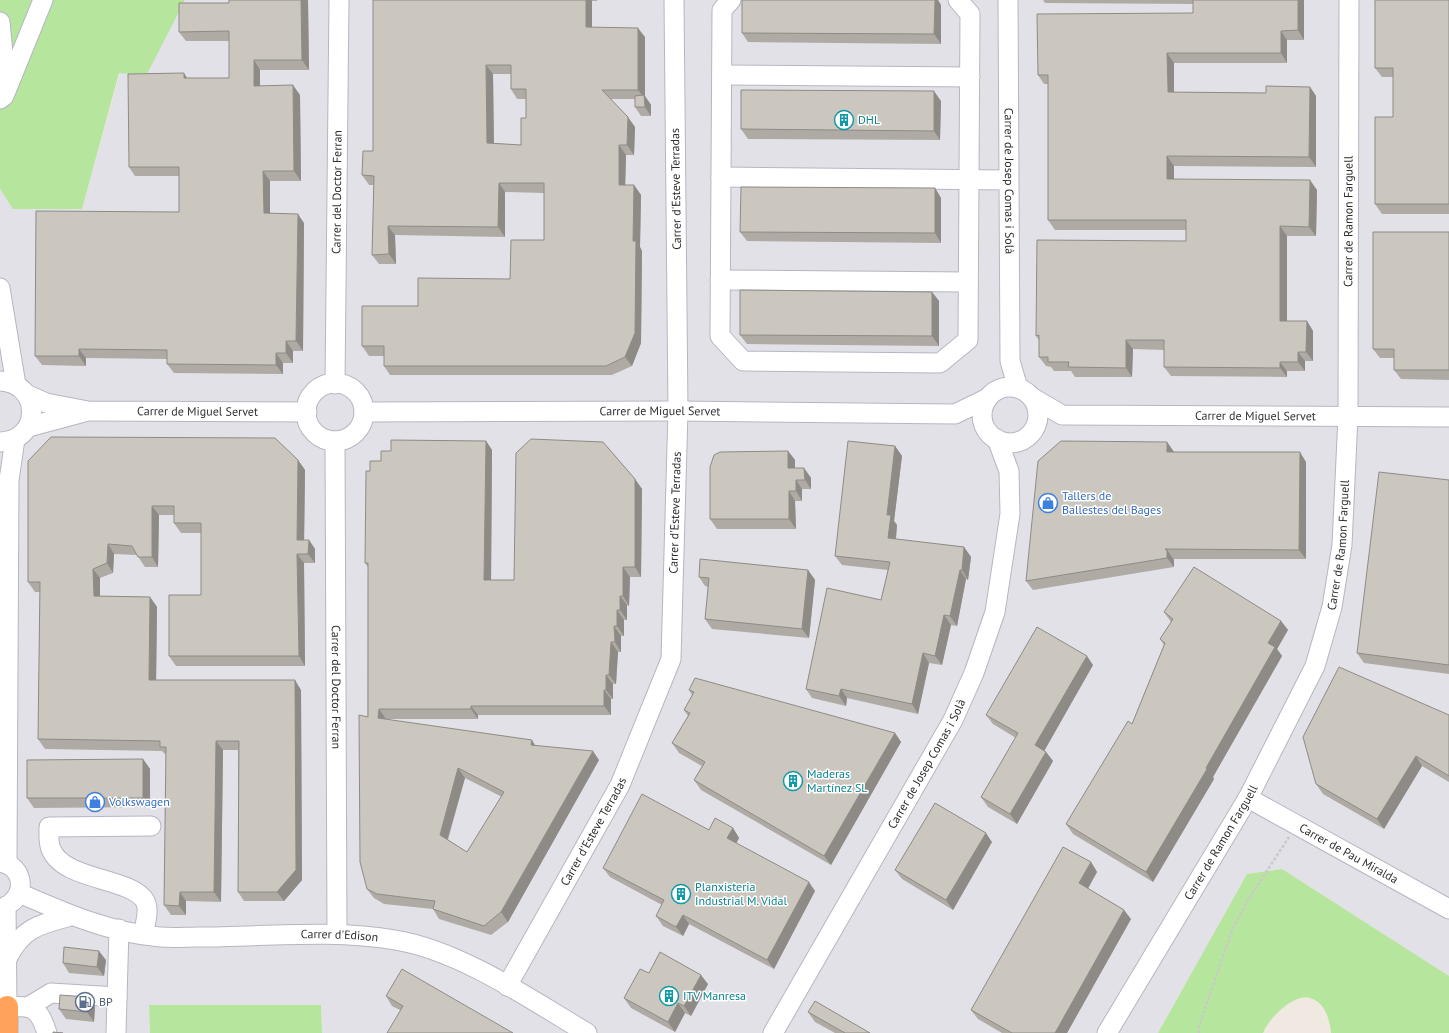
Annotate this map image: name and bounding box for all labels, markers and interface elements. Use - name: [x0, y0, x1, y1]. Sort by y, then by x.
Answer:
- street label: Carrer de Josep Comas i Solà: [1002, 108, 1017, 254]
- building icon: DHL: [833, 109, 855, 131]
- place label: DHL: [858, 112, 880, 127]
- street label: Carrer d'Esteve Terradas: [667, 128, 684, 250]
- street label: Carrer del Doctor Ferran: [328, 130, 345, 254]
- street label: Carrer de Ramon Farguell: [1340, 155, 1356, 287]
- street label: Carrer de Miguel Servet: [137, 403, 258, 419]
- street label: Carrer de Miguel Servet: [600, 403, 721, 418]
- street label: Carrer de Miguel Servet: [1195, 408, 1316, 423]
- street label: Carrer d'Esteve Terradas: [665, 451, 684, 574]
- street label: Carrer de Ramon Farguell: [1324, 479, 1352, 611]
- place label: Tallers de Ballestes del Bages: [1062, 488, 1161, 517]
- shop icon: Tallers de Ballestes del Bages: [1037, 492, 1059, 514]
- street label: Carrer del Doctor Ferran: [329, 625, 344, 749]
- street label: Carrer de Josep Comas i Solà: [884, 696, 968, 831]
- place label: Maderas Martínez SL: [807, 766, 867, 795]
- building icon: Maderas Martínez SL: [782, 770, 804, 792]
- street label: Carrer d'Esteve Terradas: [557, 775, 629, 888]
- street label: Carrer de Ramon Farguell: [1181, 782, 1261, 903]
- shop icon: Volkswagen: [84, 791, 106, 813]
- place label: Volkswagen: [108, 794, 170, 809]
- street label: Carrer de Pau Miralda: [1297, 820, 1401, 886]
- place label: Planxisteria Industrial M. Vidal: [695, 879, 787, 908]
- building icon: Planxisteria Industrial M. Vidal: [670, 883, 692, 905]
- street label: Carrer d'Edison: [301, 926, 379, 944]
- building icon: ITV Manresa: [658, 985, 680, 1007]
- place label: ITV Manresa: [683, 988, 746, 1003]
- fuel station icon: BP: [74, 991, 96, 1013]
- place label: BP: [99, 994, 113, 1009]

